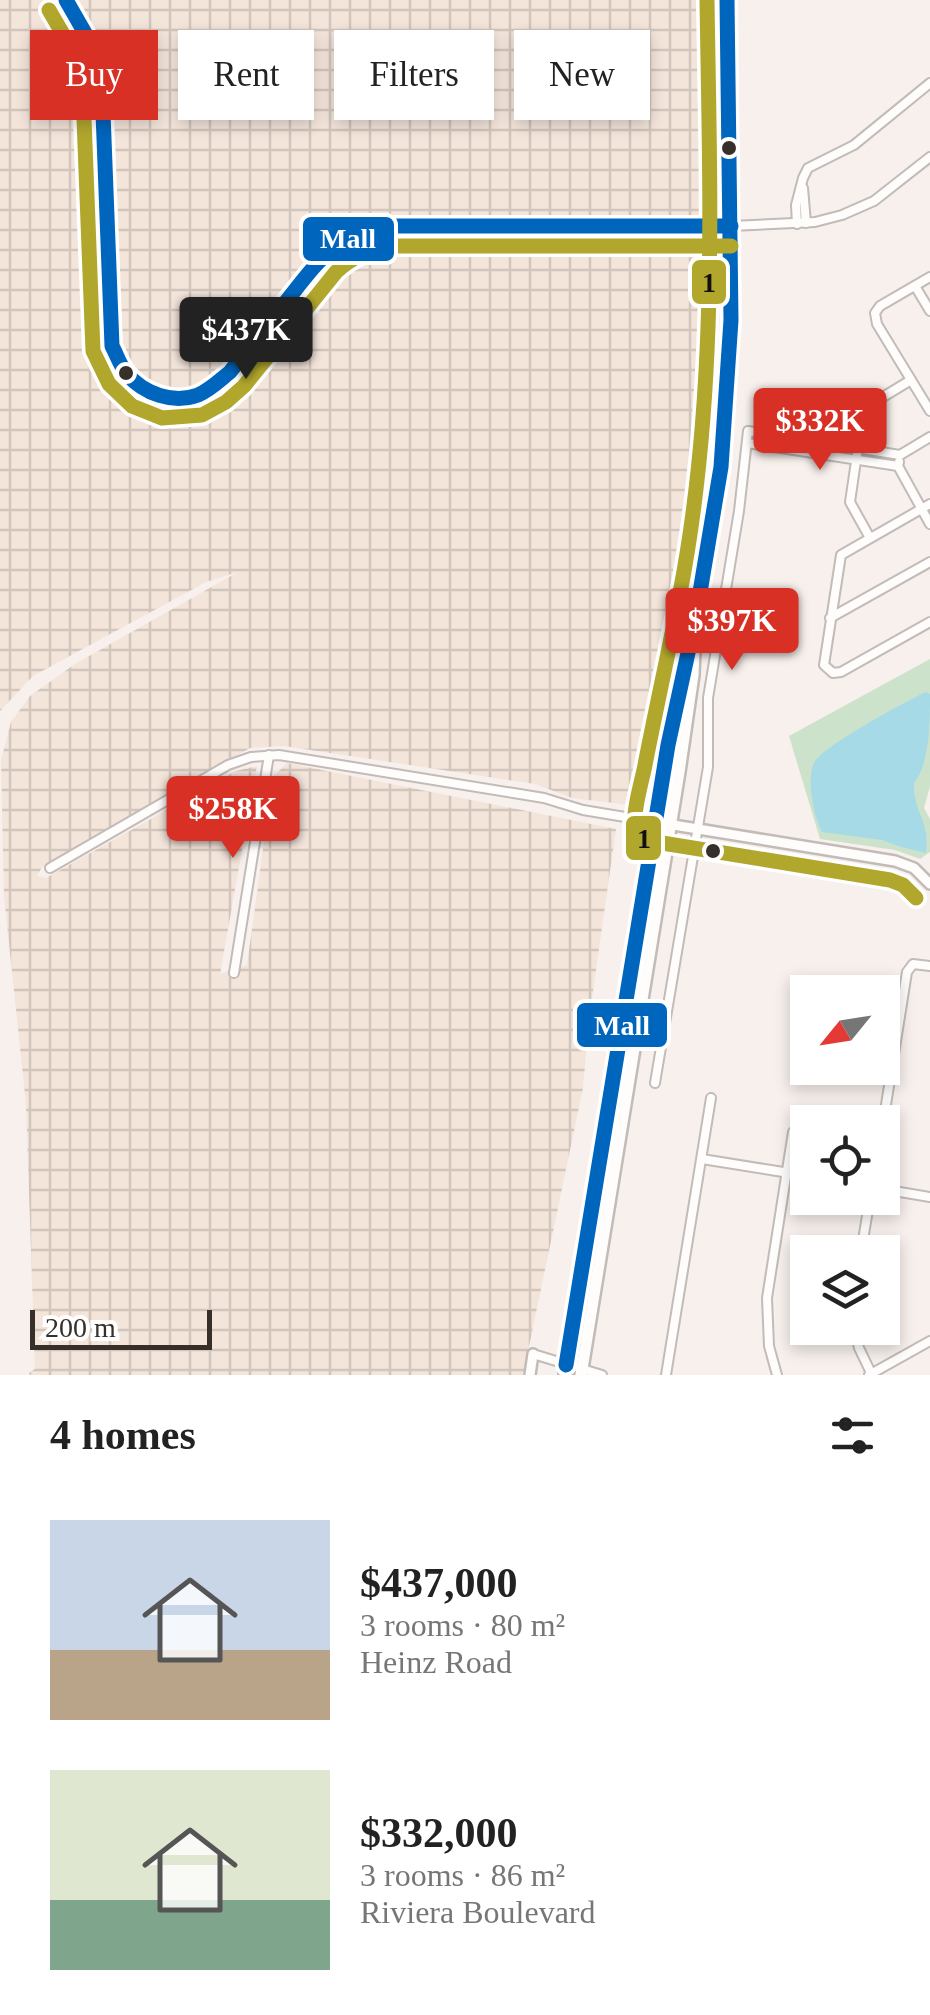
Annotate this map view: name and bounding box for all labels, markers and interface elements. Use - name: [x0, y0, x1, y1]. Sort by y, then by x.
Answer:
- chip: Buy: [30, 30, 158, 120]
- chip: Rent: [178, 30, 314, 120]
- chip: Filters: [334, 30, 494, 120]
- chip: New: [514, 30, 650, 120]
- unlabelled marker: [719, 138, 739, 158]
- line badge: Mall: [301, 215, 396, 263]
- text: Mall: [320, 223, 376, 254]
- line badge: 1: [690, 258, 728, 306]
- text: 1: [702, 267, 716, 298]
- pin: $437K: [176, 297, 316, 382]
- text: $437K: [202, 311, 290, 347]
- unlabelled marker: [116, 363, 136, 383]
- pin: $332K: [750, 388, 890, 473]
- text: $332K: [776, 402, 864, 438]
- pin: $397K: [662, 588, 802, 673]
- text: $397K: [688, 602, 776, 638]
- pin: $258K: [163, 776, 303, 861]
- text: $258K: [189, 790, 277, 826]
- line badge: 1: [624, 814, 663, 862]
- text: 1: [637, 823, 651, 854]
- unlabelled marker: [703, 841, 723, 861]
- north arrow: [790, 975, 900, 1085]
- map controls: [790, 975, 900, 1345]
- line badge: Mall: [575, 1001, 669, 1049]
- text: Mall: [594, 1010, 650, 1041]
- button: locate: [790, 1105, 900, 1215]
- button: layers: [790, 1235, 900, 1345]
- scale bar: [30, 1305, 212, 1350]
- text: 200 m: [45, 1312, 116, 1343]
- icon: filters: [825, 1408, 880, 1463]
- text: 4 homes: [50, 1412, 196, 1458]
- icon: home: [130, 1560, 250, 1680]
- text: $437,000: [360, 1560, 518, 1606]
- text: 3 rooms · 80 m²: [360, 1607, 565, 1643]
- text: Heinz Road: [360, 1644, 512, 1680]
- icon: home: [130, 1810, 250, 1930]
- text: $332,000: [360, 1810, 518, 1856]
- text: 3 rooms · 86 m²: [360, 1857, 565, 1893]
- text: Riviera Boulevard: [360, 1894, 595, 1930]

